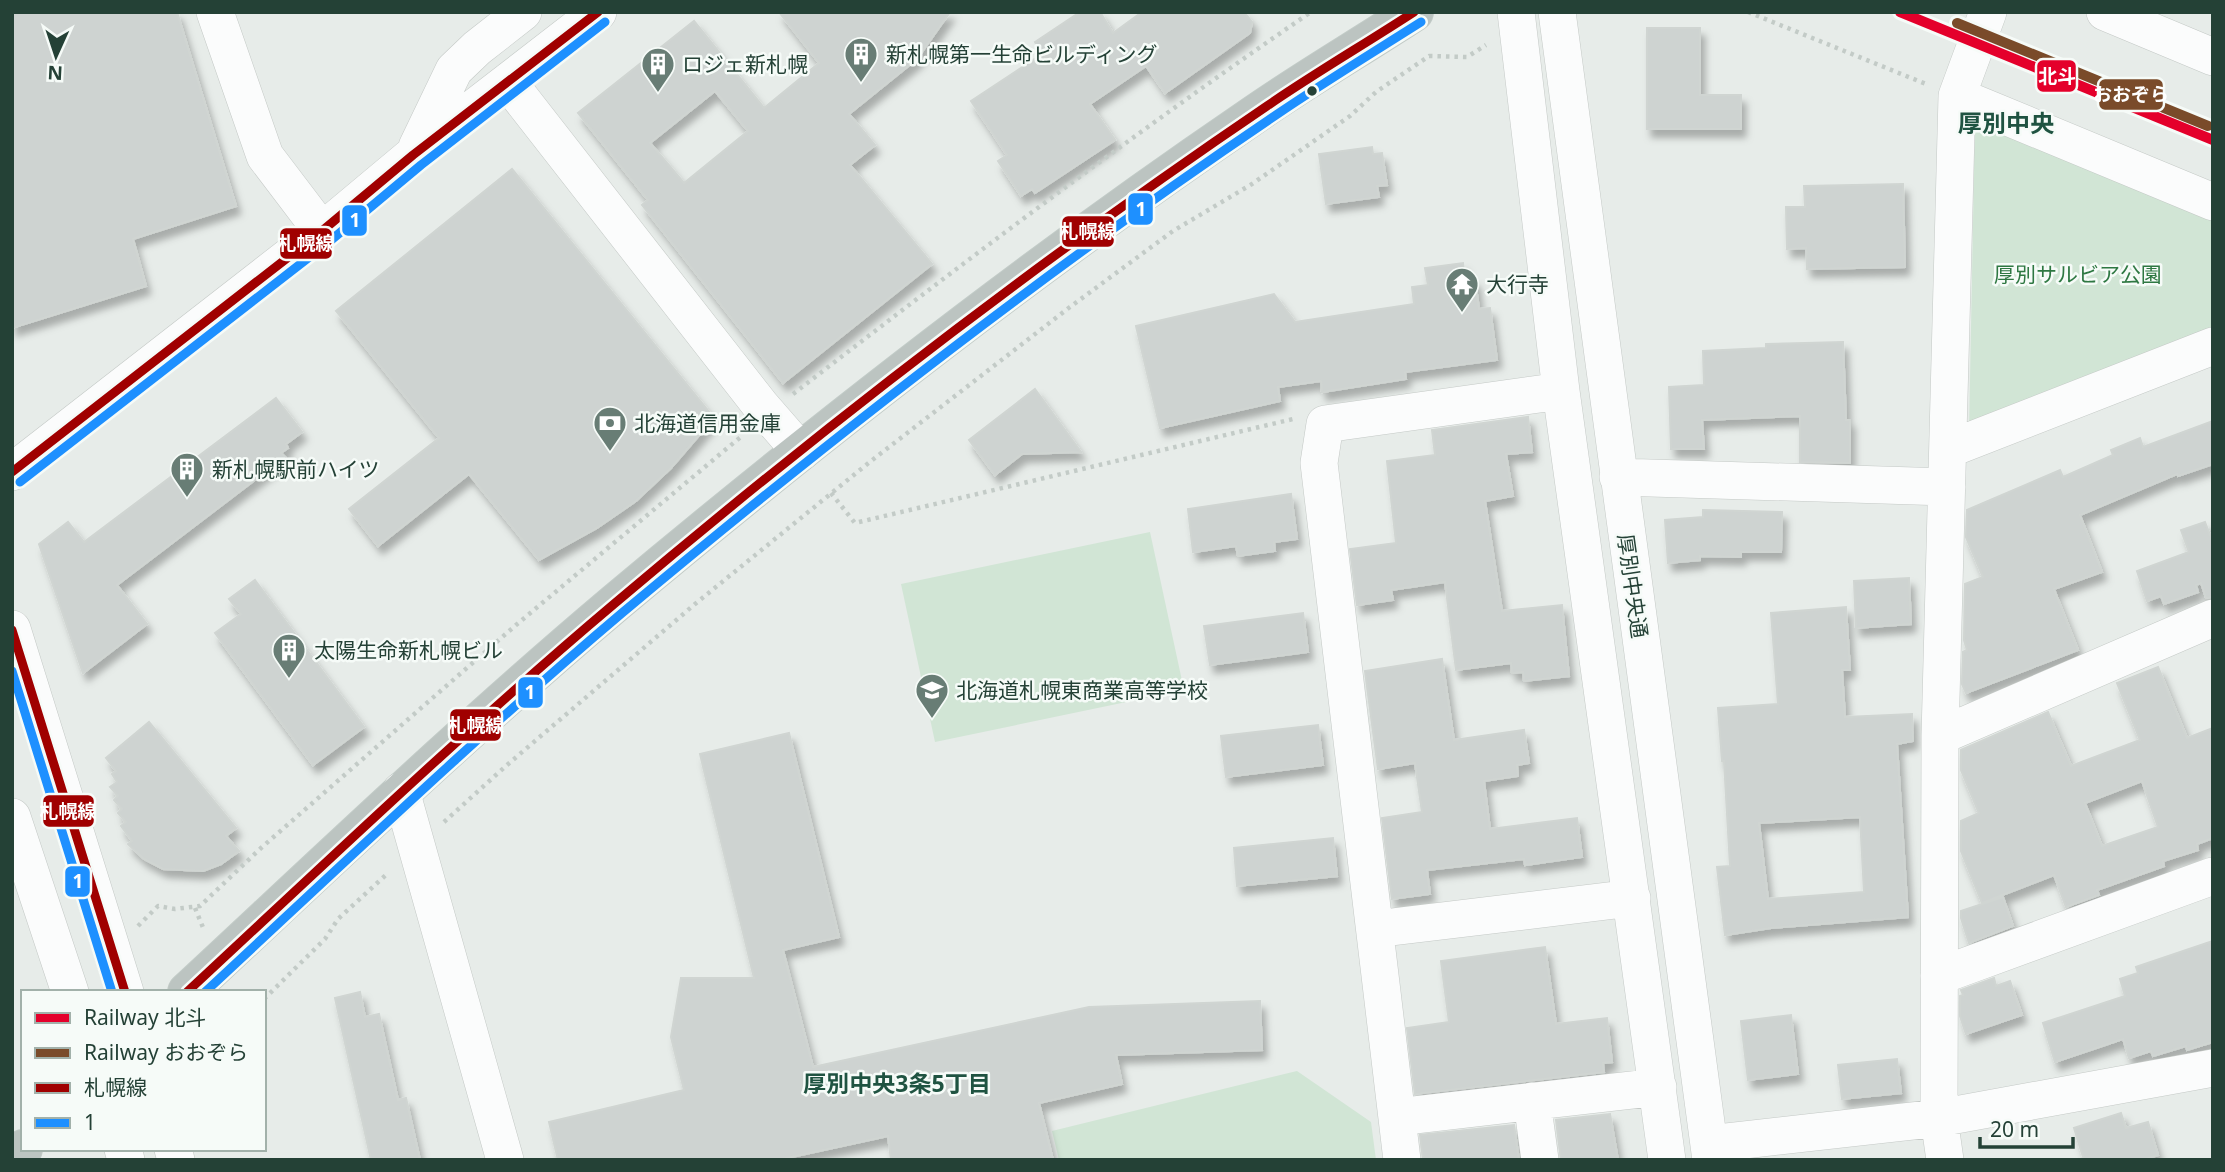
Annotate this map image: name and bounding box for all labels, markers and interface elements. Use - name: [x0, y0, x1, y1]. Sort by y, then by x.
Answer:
- north arrow: [21, 21, 91, 91]
- building icon: 新札幌第一生命ビルディング: [842, 35, 880, 84]
- place label: 新札幌第一生命ビルディング: [886, 40, 1158, 68]
- building icon: ロジェ新札幌: [639, 45, 677, 94]
- place label: ロジェ新札幌: [682, 50, 808, 78]
- line badge: 北斗: [2036, 59, 2077, 93]
- text: N: [47, 60, 64, 86]
- text: 北斗: [2038, 63, 2076, 89]
- line badge: おおぞら: [2098, 78, 2164, 111]
- text: おおぞら: [2093, 81, 2169, 107]
- unlabelled marker: [1305, 84, 1319, 98]
- district label: 厚別中央: [1958, 106, 2054, 139]
- line badge: 1: [1127, 192, 1154, 226]
- text: 1: [1136, 196, 1146, 222]
- line badge: 1: [341, 204, 368, 237]
- text: 1: [350, 207, 360, 233]
- line badge: 札幌線: [1061, 215, 1115, 248]
- text: 札幌線: [1059, 218, 1117, 244]
- line badge: 札幌線: [279, 227, 333, 260]
- text: 札幌線: [277, 230, 335, 256]
- park label: 厚別サルビア公園: [1994, 260, 2162, 288]
- temple icon: 大行寺: [1443, 265, 1481, 314]
- place label: 大行寺: [1486, 270, 1549, 298]
- bank icon: 北海道信用金庫: [591, 404, 629, 453]
- place label: 北海道信用金庫: [634, 409, 781, 437]
- building icon: 新札幌駅前ハイツ: [168, 450, 206, 499]
- place label: 新札幌駅前ハイツ: [212, 455, 380, 483]
- street label: 厚別中央通: [1612, 532, 1654, 640]
- building icon: 太陽生命新札幌ビル: [270, 631, 308, 680]
- place label: 太陽生命新札幌ビル: [314, 636, 503, 664]
- school or university icon: 北海道札幌東商業高等学校: [913, 671, 951, 720]
- line badge: 1: [517, 676, 544, 709]
- place label: 北海道札幌東商業高等学校: [956, 676, 1208, 704]
- text: 1: [525, 679, 535, 705]
- line badge: 札幌線: [449, 708, 502, 742]
- text: 札幌線: [447, 712, 505, 738]
- line badge: 札幌線: [42, 794, 95, 828]
- text: 札幌線: [39, 798, 97, 824]
- line badge: 1: [64, 865, 91, 898]
- text: 1: [73, 868, 83, 894]
- legend: [21, 990, 266, 1151]
- text: Railway 北斗: [84, 1003, 206, 1031]
- text: Railway おおぞら: [84, 1038, 248, 1066]
- district label: 厚別中央3条5丁目: [803, 1067, 991, 1099]
- text: 札幌線: [84, 1073, 147, 1101]
- scale bar: [1980, 1106, 2073, 1150]
- text: 1: [84, 1108, 96, 1136]
- text: 20 m: [1990, 1115, 2039, 1143]

